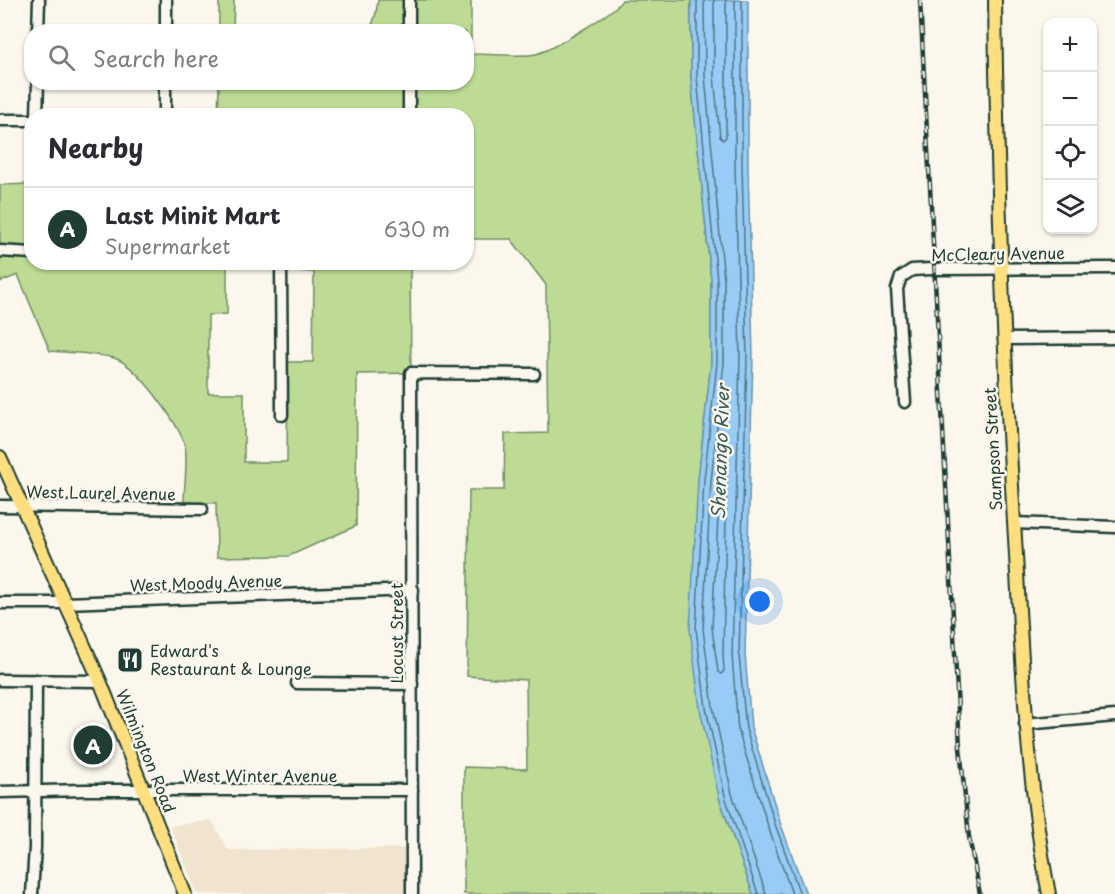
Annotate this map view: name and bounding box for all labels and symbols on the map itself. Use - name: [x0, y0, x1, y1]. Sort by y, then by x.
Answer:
- street label: McCleary Avenue: [931, 240, 1065, 266]
- water label: Shenango River: [704, 381, 735, 520]
- street label: Sampson Street: [977, 387, 1007, 511]
- street label: West Laurel Avenue: [26, 479, 176, 505]
- street label: West Moody Avenue: [129, 567, 283, 597]
- street label: Locust Street: [384, 582, 408, 683]
- your location: [745, 587, 774, 616]
- place label: Edward's Restaurant & Lounge: [150, 638, 312, 680]
- restaurant icon: Edward's Restaurant & Lounge: [115, 645, 145, 675]
- street label: Wilmington Road: [111, 685, 183, 816]
- pin: A: [74, 722, 112, 768]
- street label: West Winter Avenue: [183, 763, 338, 787]

